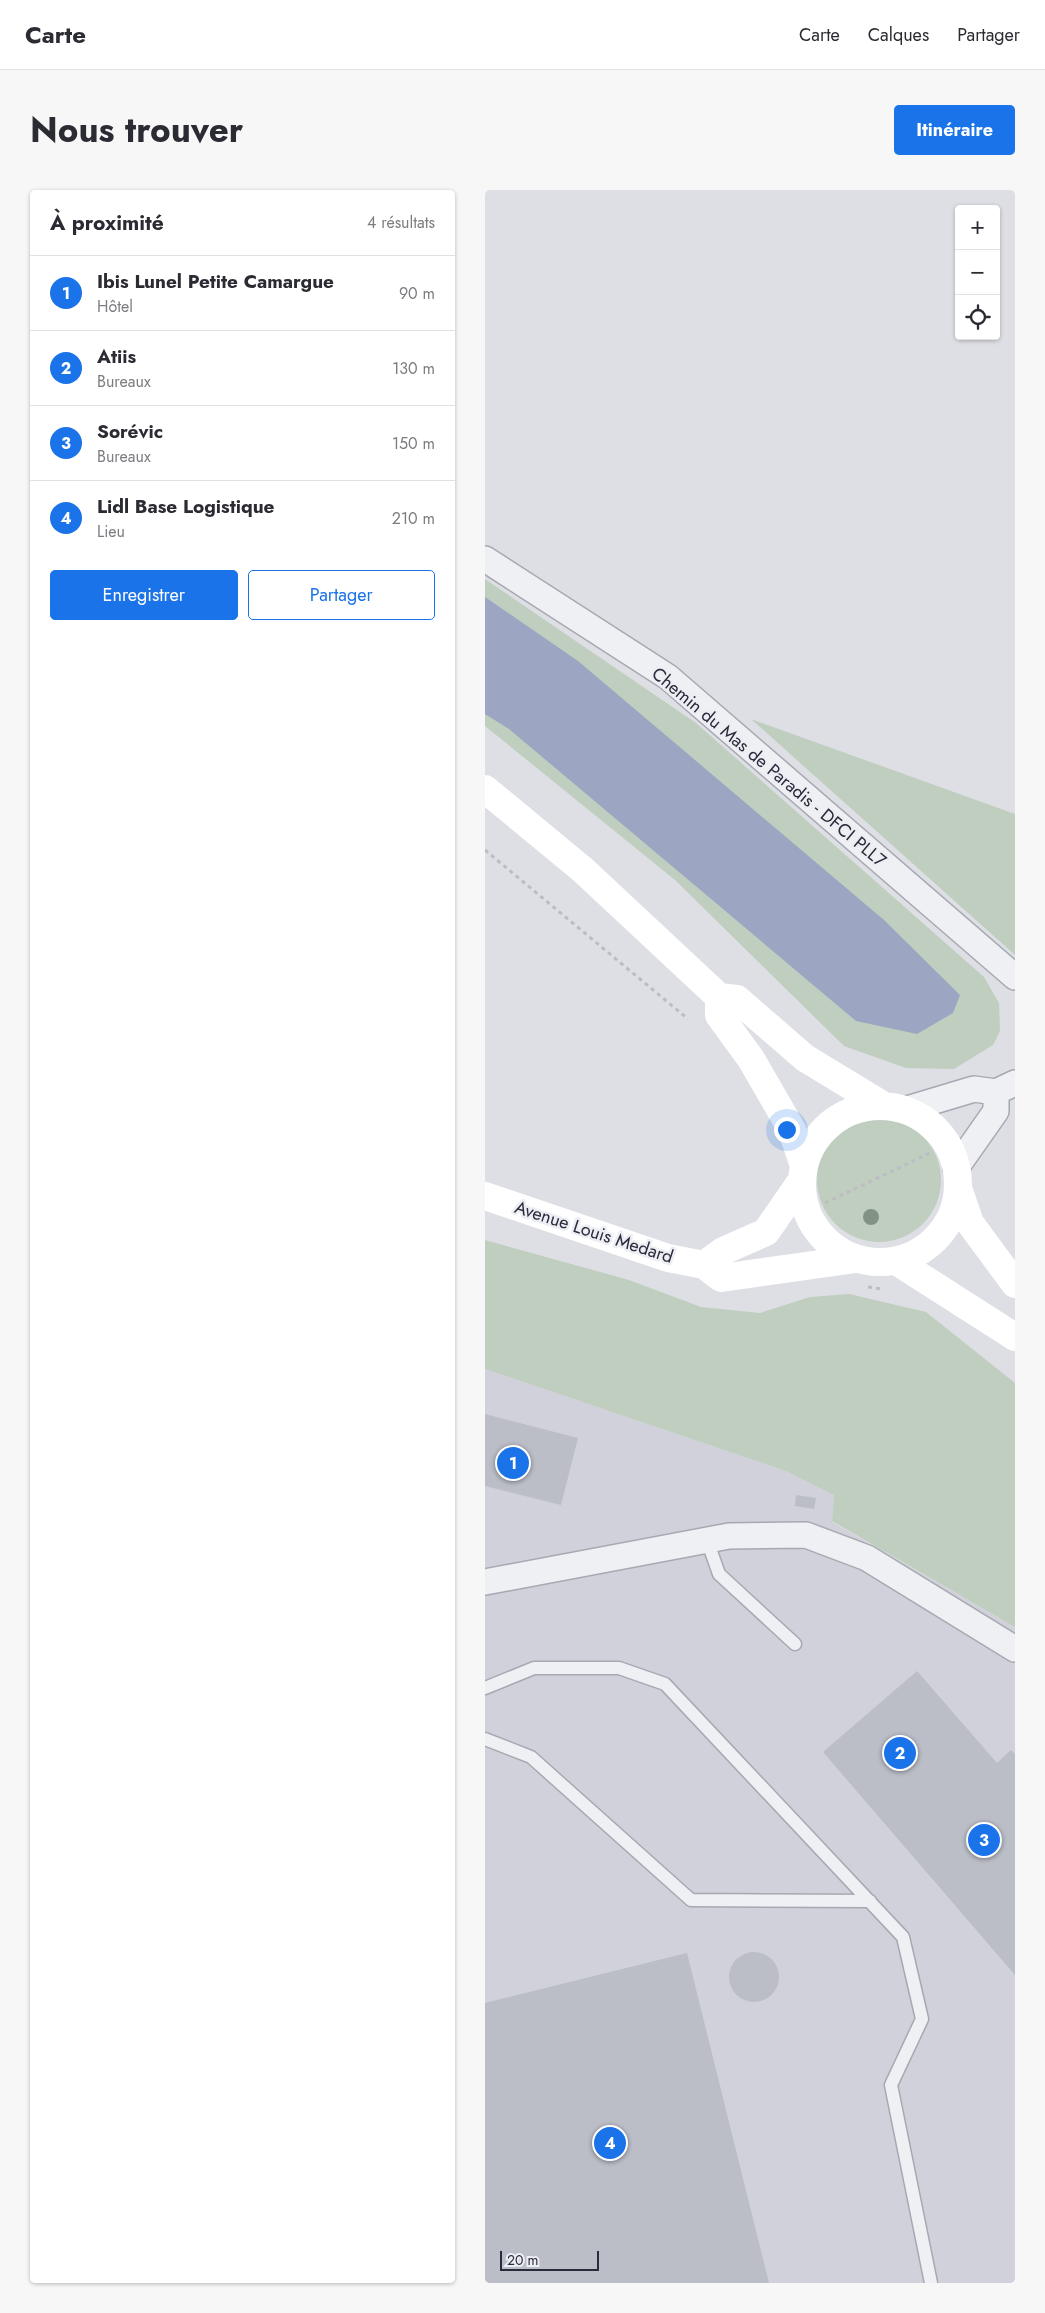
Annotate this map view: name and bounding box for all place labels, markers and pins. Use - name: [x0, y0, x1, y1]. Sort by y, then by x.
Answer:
- pin: 1: [497, 1444, 529, 1482]
- pin: 2: [884, 1734, 916, 1772]
- pin: 3: [968, 1821, 1000, 1859]
- pin: 4: [594, 2124, 626, 2162]

